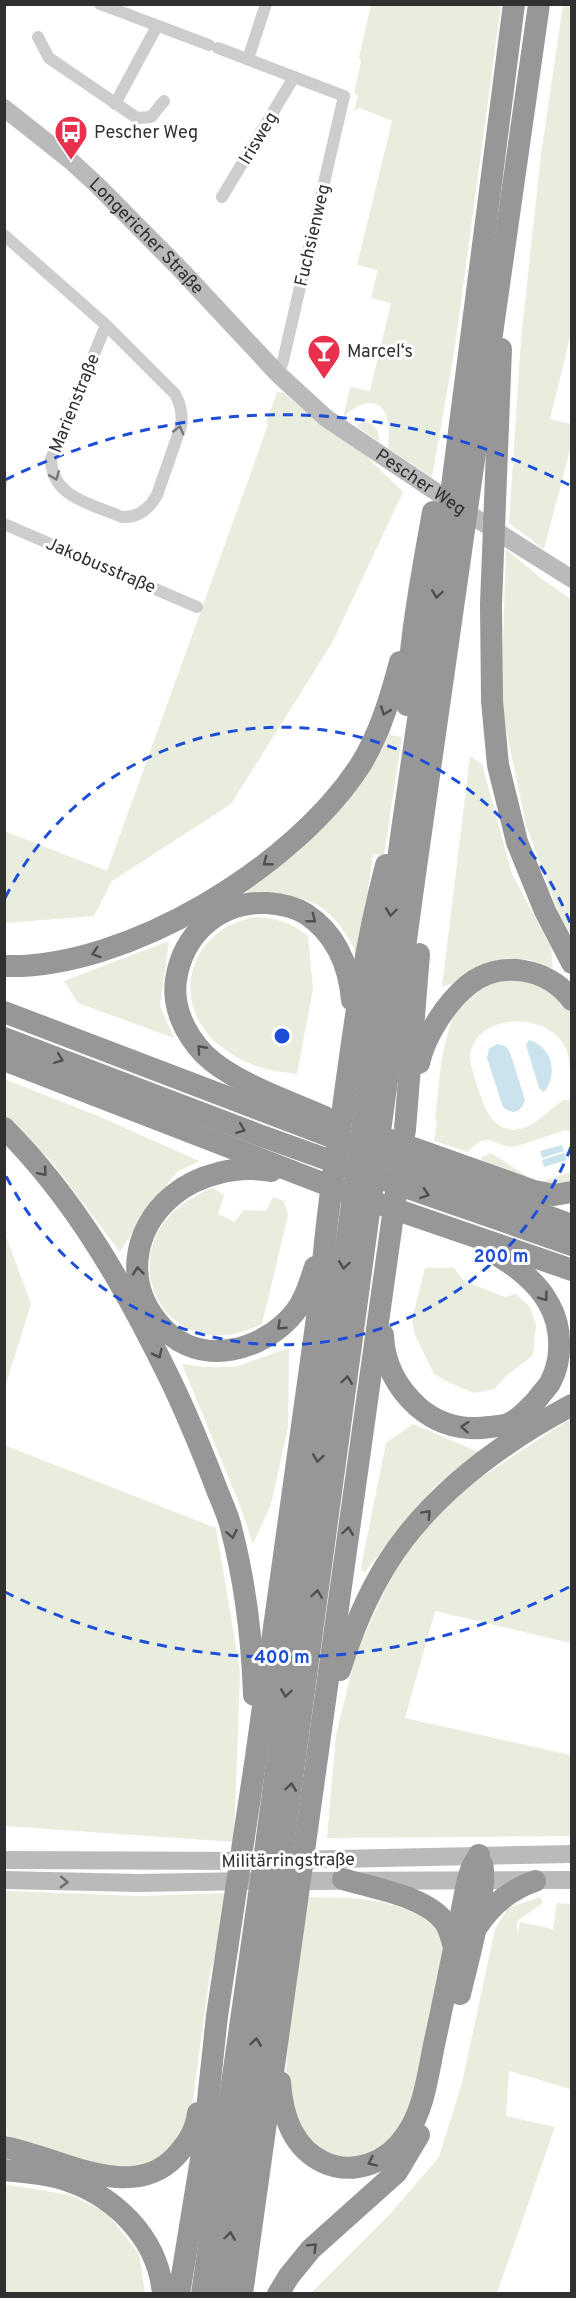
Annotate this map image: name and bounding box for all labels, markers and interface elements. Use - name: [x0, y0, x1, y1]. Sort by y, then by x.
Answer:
- street label: Irisweg: [235, 108, 284, 169]
- bus stop icon: Pescher Weg: [53, 114, 89, 161]
- place label: Pescher Weg: [94, 122, 198, 145]
- street label: Longericher Straße: [84, 173, 208, 300]
- street label: Fuchsienweg: [291, 182, 336, 289]
- bar icon: Marcel‘s: [306, 333, 342, 380]
- place label: Marcel‘s: [347, 341, 413, 364]
- street label: Marienstraße: [45, 350, 106, 457]
- one-way arrow: [172, 425, 185, 435]
- street label: Pescher Weg: [370, 444, 470, 522]
- one-way arrow: [48, 470, 60, 481]
- street label: Jakobusstraße: [42, 533, 159, 600]
- one-way arrow: [431, 589, 443, 598]
- one-way arrow: [380, 704, 392, 715]
- one-way arrow: [263, 854, 274, 865]
- one-way arrow: [386, 907, 398, 916]
- one-way arrow: [305, 912, 316, 923]
- one-way arrow: [91, 946, 102, 958]
- centre of rings: [272, 1026, 292, 1046]
- one-way arrow: [197, 1045, 208, 1056]
- one-way arrow: [53, 1051, 64, 1064]
- one-way arrow: [235, 1121, 246, 1134]
- one-way arrow: [36, 1165, 47, 1176]
- one-way arrow: [419, 1186, 430, 1199]
- text: 200 m: [473, 1246, 529, 1269]
- one-way arrow: [338, 1260, 350, 1269]
- one-way arrow: [132, 1267, 145, 1276]
- one-way arrow: [537, 1290, 548, 1301]
- one-way arrow: [278, 1318, 289, 1329]
- one-way arrow: [150, 1348, 162, 1359]
- one-way arrow: [340, 1375, 352, 1384]
- one-way arrow: [460, 1421, 469, 1434]
- one-way arrow: [312, 1453, 324, 1463]
- one-way arrow: [419, 1511, 430, 1522]
- one-way arrow: [342, 1526, 354, 1536]
- one-way arrow: [225, 1529, 238, 1539]
- one-way arrow: [310, 1589, 322, 1598]
- text: 400 m: [254, 1647, 310, 1670]
- one-way arrow: [281, 1688, 293, 1697]
- one-way arrow: [284, 1782, 296, 1791]
- street label: Militärringstraße: [221, 1849, 355, 1874]
- one-way arrow: [59, 1876, 68, 1888]
- one-way arrow: [249, 2038, 261, 2047]
- one-way arrow: [368, 2155, 379, 2167]
- one-way arrow: [223, 2231, 235, 2240]
- one-way arrow: [306, 2244, 317, 2255]

